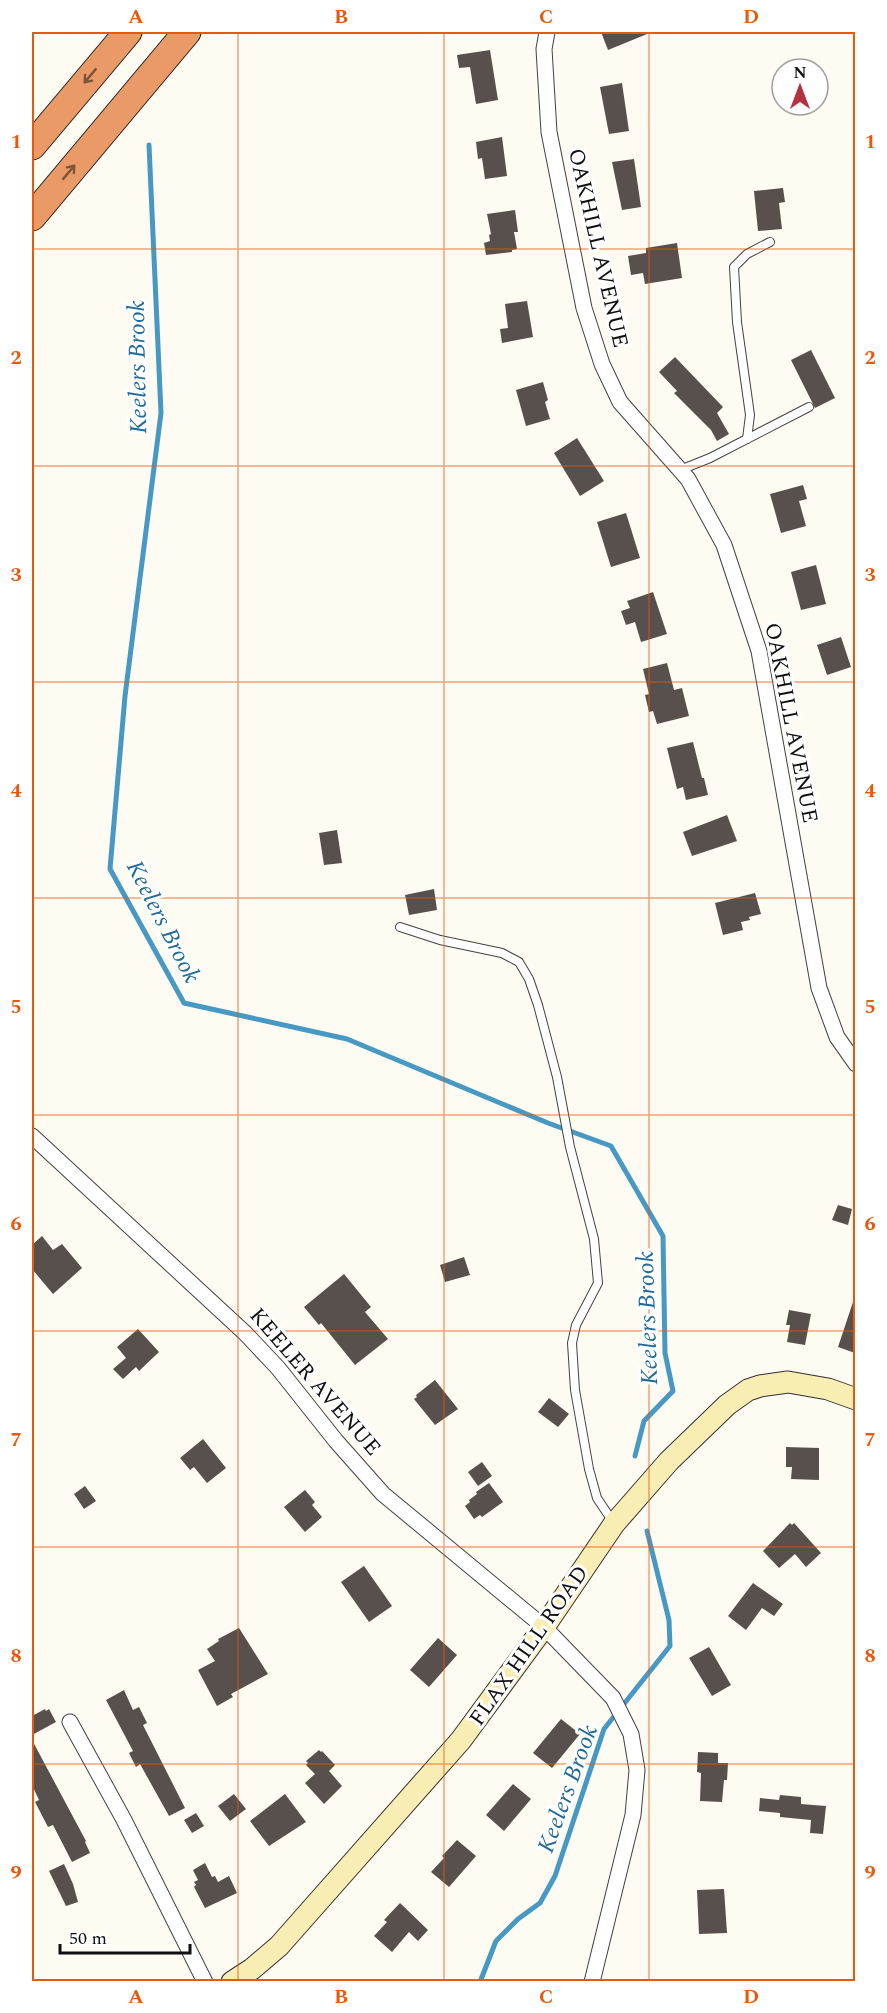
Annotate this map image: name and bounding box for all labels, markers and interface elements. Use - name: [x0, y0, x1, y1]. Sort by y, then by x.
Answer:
- text: A: [128, 2, 144, 32]
- text: B: [334, 2, 348, 32]
- text: C: [539, 2, 553, 32]
- text: D: [743, 2, 759, 32]
- north arrow: [770, 57, 830, 117]
- text: N: [793, 61, 807, 85]
- one-way arrow: [84, 68, 97, 84]
- text: 1: [10, 127, 22, 157]
- text: 1: [864, 127, 876, 157]
- street label: OAKHILL AVENUE: [559, 145, 637, 351]
- one-way arrow: [62, 165, 76, 180]
- water label: Keelers Brook: [119, 300, 157, 434]
- text: 2: [10, 343, 22, 373]
- text: 2: [864, 343, 876, 373]
- text: 3: [10, 560, 22, 590]
- text: 3: [864, 560, 876, 590]
- street label: OAKHILL AVENUE: [755, 620, 827, 826]
- text: 4: [10, 776, 22, 806]
- text: 4: [864, 776, 876, 806]
- water label: Keelers Brook: [117, 854, 209, 990]
- text: 5: [10, 992, 22, 1022]
- text: 5: [864, 992, 876, 1022]
- text: 6: [10, 1209, 22, 1239]
- text: 6: [864, 1209, 876, 1239]
- water label: Keelers Brook: [628, 1250, 668, 1386]
- street label: KEELER AVENUE: [241, 1301, 389, 1463]
- text: 7: [10, 1425, 22, 1455]
- text: 7: [864, 1425, 876, 1455]
- street label: FLAX HILL ROAD: [461, 1559, 597, 1733]
- text: 8: [10, 1641, 22, 1671]
- text: 8: [864, 1641, 876, 1671]
- water label: Keelers Brook: [528, 1720, 608, 1858]
- text: 9: [10, 1858, 22, 1888]
- text: 9: [864, 1858, 876, 1888]
- scale bar: [60, 1917, 190, 1955]
- text: 50 m: [69, 1925, 107, 1952]
- text: A: [128, 1982, 144, 2012]
- text: B: [334, 1982, 348, 2012]
- text: C: [539, 1982, 553, 2012]
- text: D: [743, 1982, 759, 2012]

